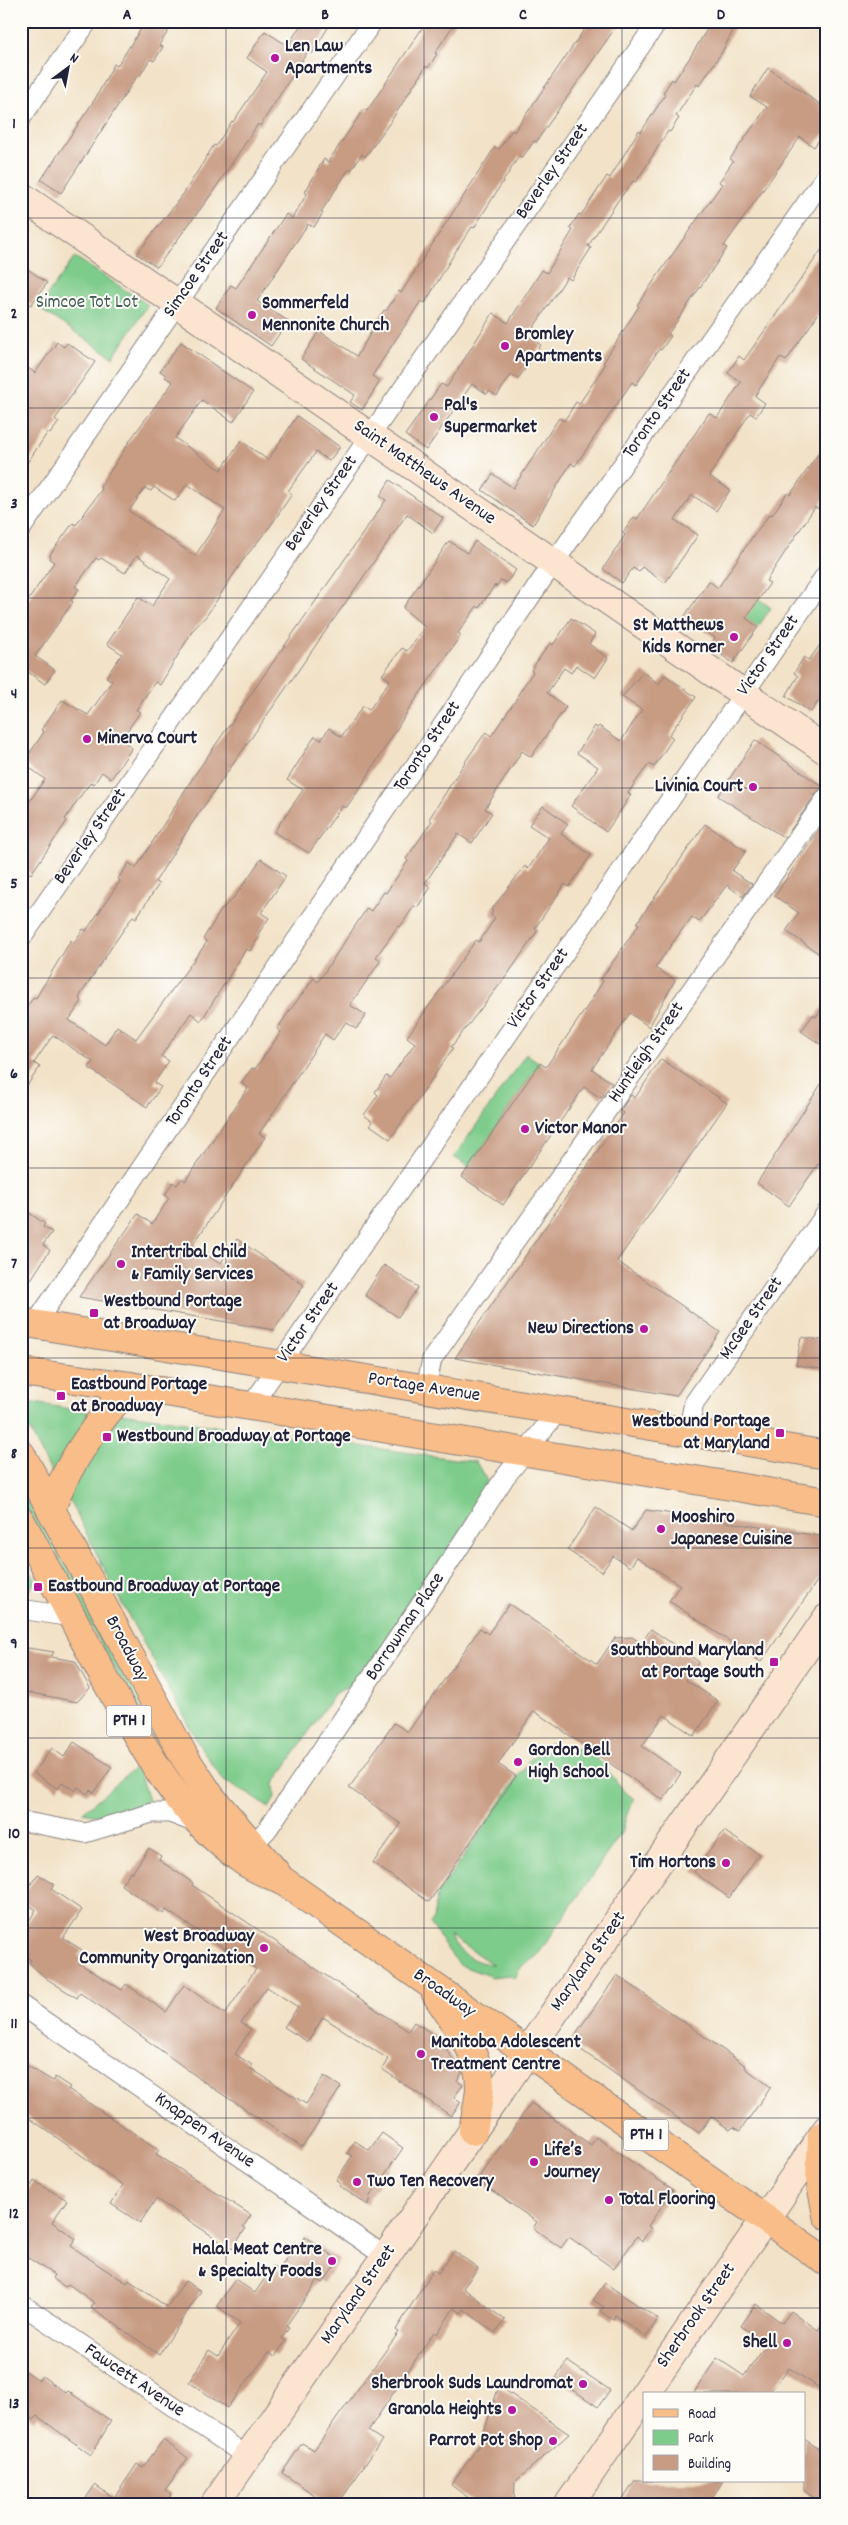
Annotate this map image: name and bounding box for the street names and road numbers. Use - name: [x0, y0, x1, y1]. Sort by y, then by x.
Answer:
- street label: Beverley Street: [510, 118, 596, 226]
- street label: Simcoe Street: [157, 226, 237, 324]
- street label: Toronto Street: [617, 363, 699, 465]
- street label: Saint Matthews Avenue: [347, 414, 501, 532]
- street label: Beverley Street: [279, 450, 365, 558]
- street label: Victor Street: [731, 610, 807, 702]
- street label: Toronto Street: [388, 696, 468, 798]
- street label: Beverley Street: [48, 783, 134, 891]
- street label: Victor Street: [501, 943, 577, 1035]
- street label: Huntleigh Street: [602, 997, 692, 1109]
- street label: Toronto Street: [160, 1031, 240, 1133]
- street label: McGee Street: [714, 1272, 790, 1366]
- street label: Victor Street: [271, 1277, 347, 1369]
- street label: Portage Avenue: [366, 1366, 482, 1410]
- street label: Borrowman Place: [360, 1567, 452, 1687]
- street label: Broadway: [97, 1611, 155, 1687]
- road number: PTH 1: [106, 1705, 152, 1736]
- street label: Maryland Street: [545, 1907, 633, 2017]
- street label: Broadway: [407, 1963, 481, 2026]
- street label: Knappen Avenue: [148, 2086, 260, 2176]
- road number: PTH 1: [624, 2120, 668, 2150]
- street label: Maryland Street: [315, 2240, 403, 2350]
- street label: Sherbrook Street: [651, 2258, 743, 2374]
- street label: Fawcett Avenue: [78, 2337, 190, 2425]

